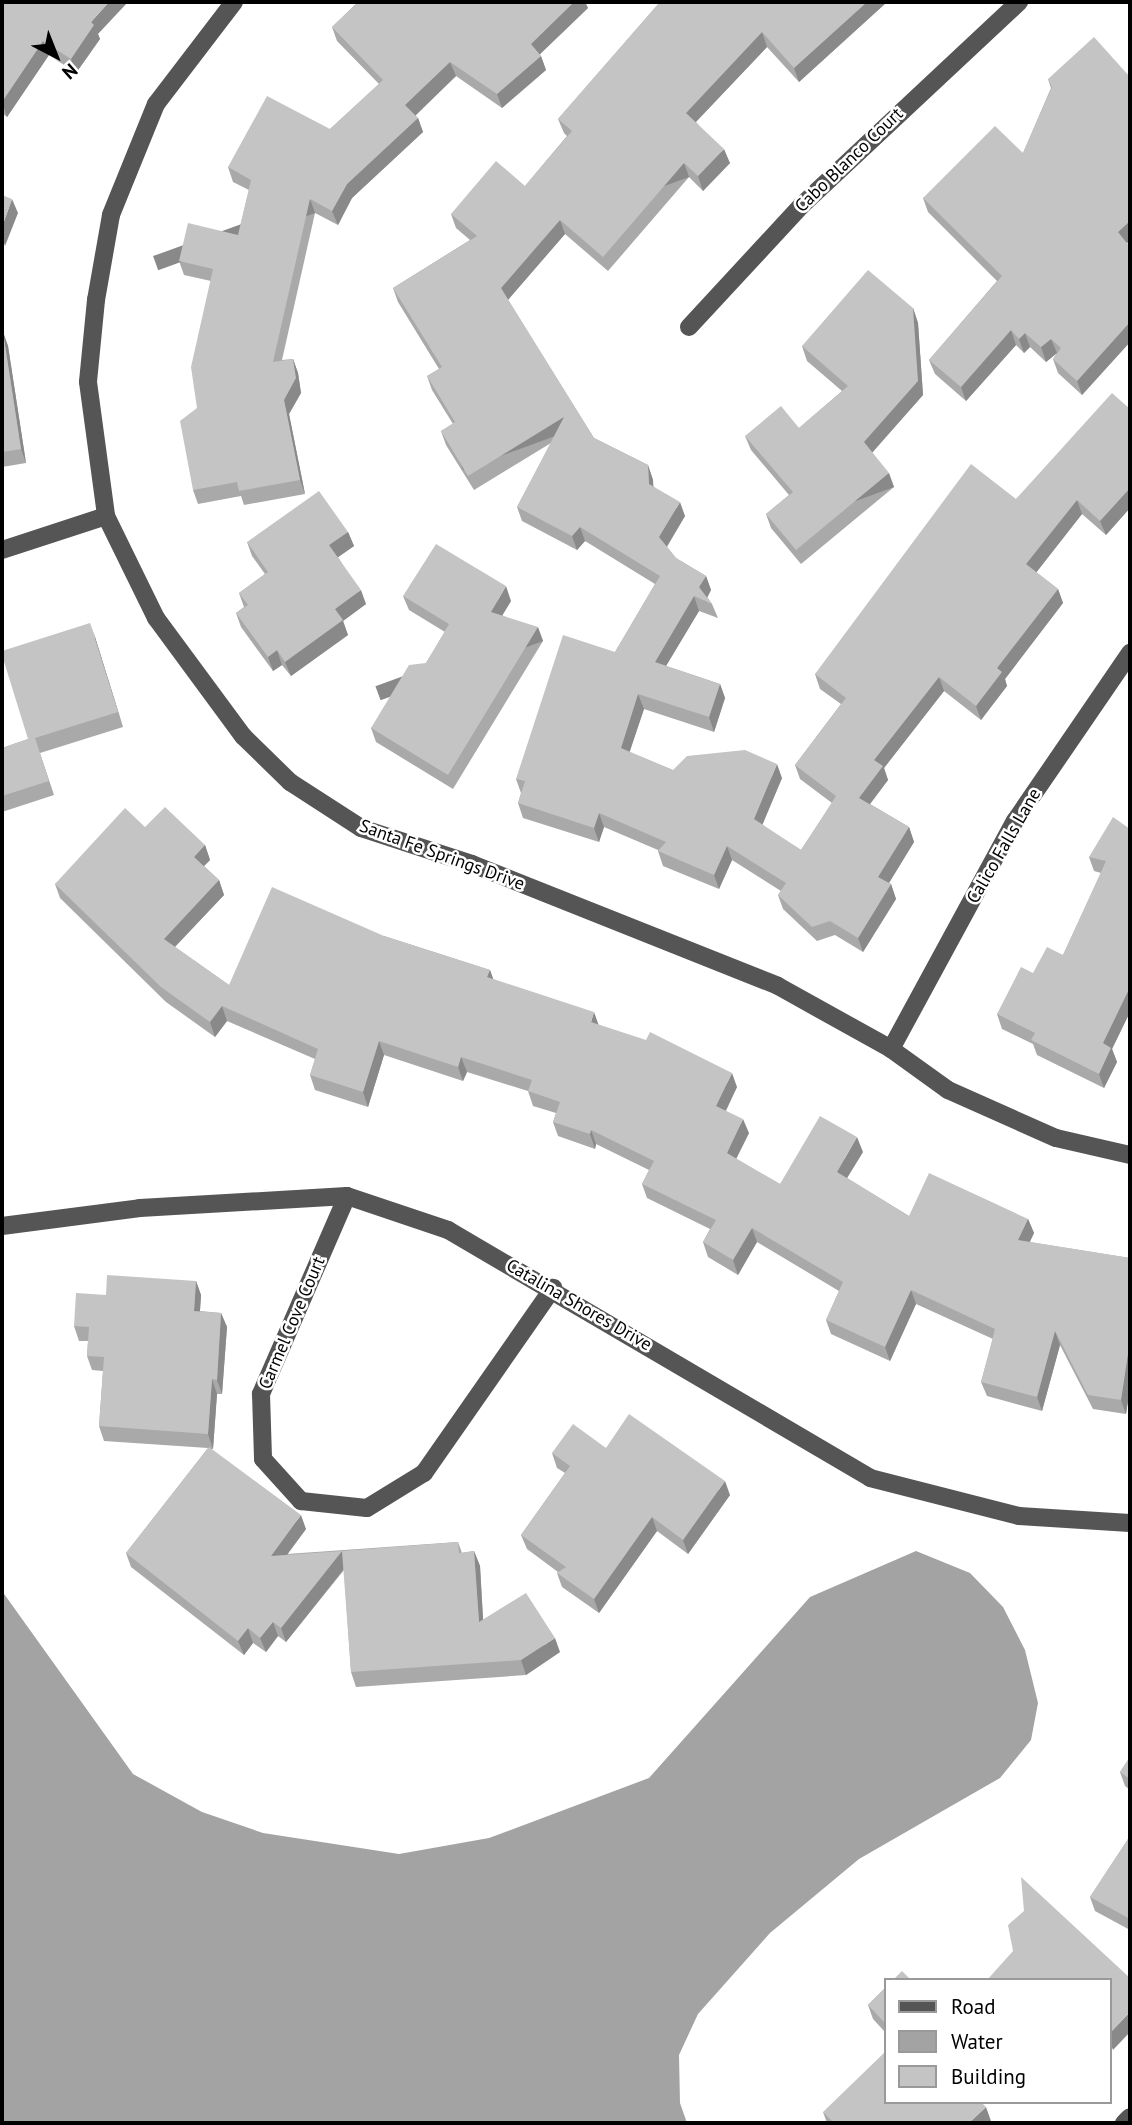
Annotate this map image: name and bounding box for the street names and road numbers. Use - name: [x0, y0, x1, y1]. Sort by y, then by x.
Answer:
- street label: Cabo Blanco Court: [791, 103, 907, 217]
- street label: Calico Falls Lane: [962, 785, 1046, 907]
- street label: Santa Fe Springs Drive: [357, 815, 527, 895]
- street label: Carmel Cove Court: [254, 1253, 330, 1393]
- street label: Catalina Shores Drive: [502, 1254, 656, 1356]

